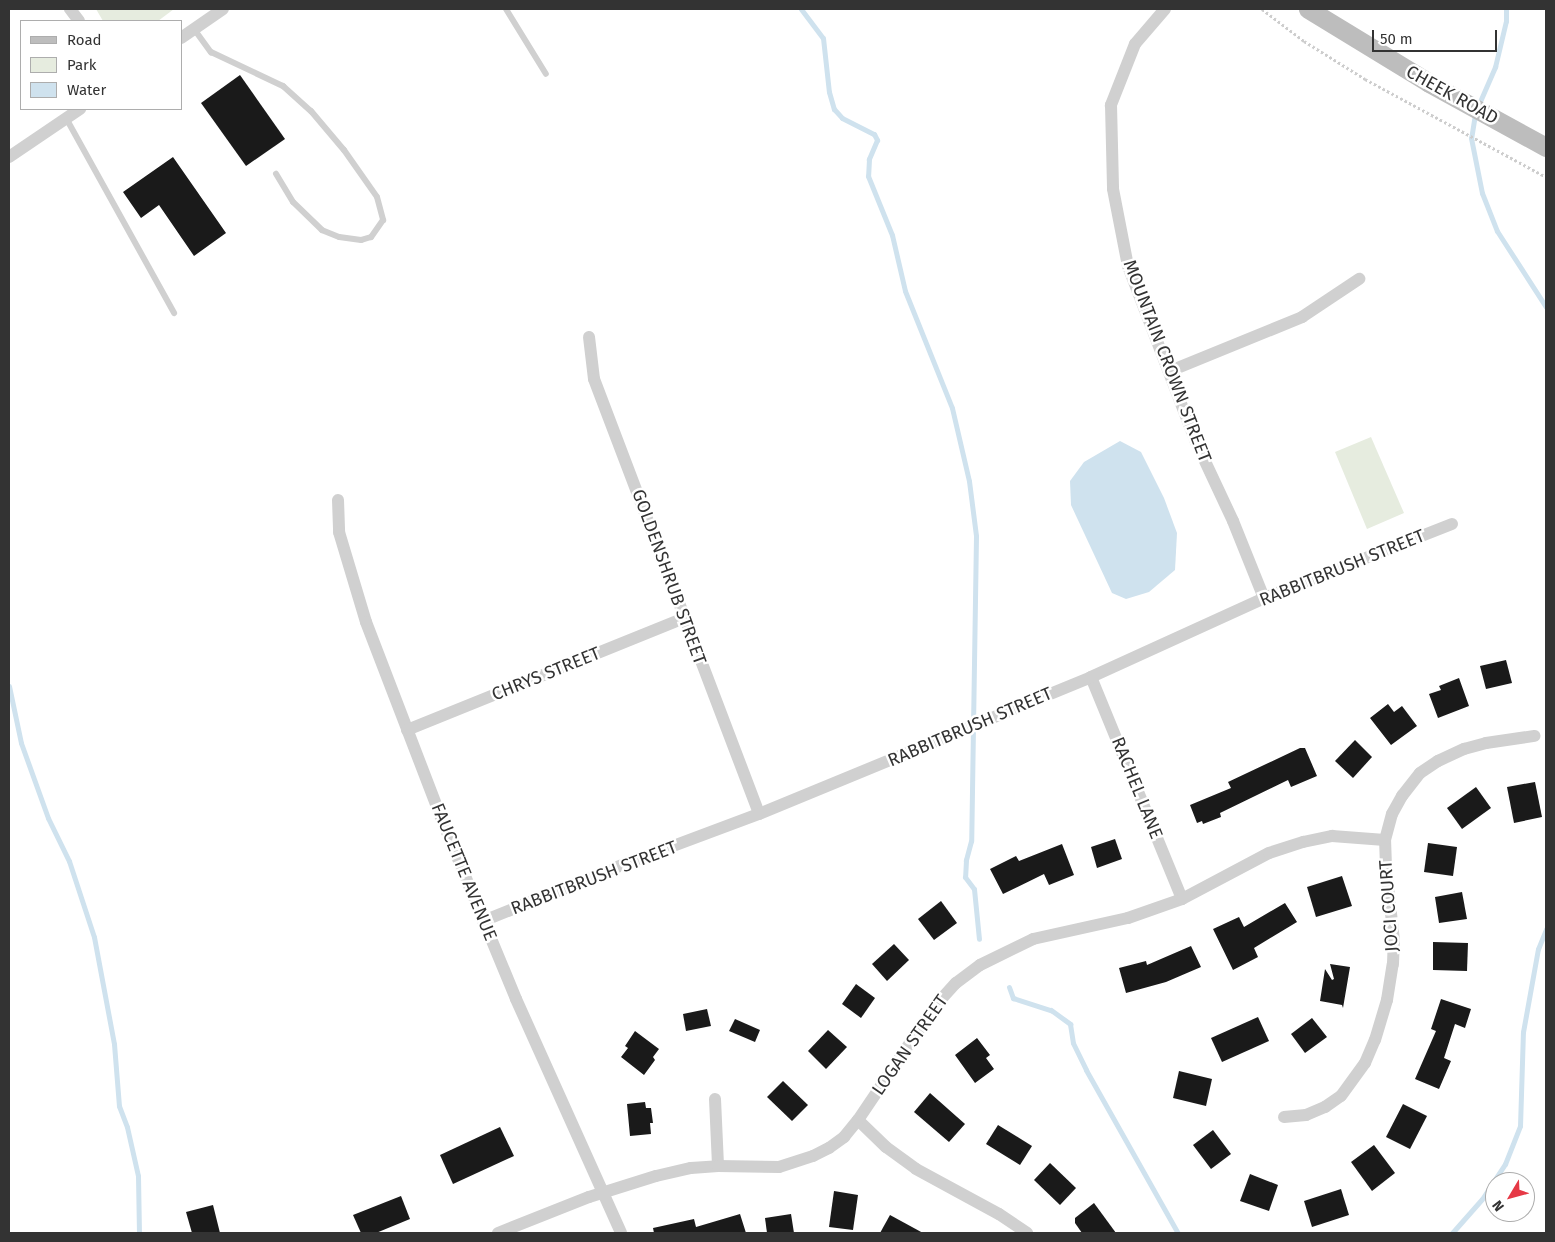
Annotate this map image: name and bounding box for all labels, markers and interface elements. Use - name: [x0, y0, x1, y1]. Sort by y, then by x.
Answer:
- legend: [20, 20, 182, 110]
- scale bar: [1375, 20, 1500, 52]
- text: 50 m: [1380, 30, 1413, 48]
- text: Road: [67, 31, 102, 49]
- text: Park: [67, 56, 97, 74]
- street label: CHEEK ROAD: [1402, 61, 1502, 129]
- text: Water: [67, 81, 106, 99]
- street label: MOUNTAIN CROWN STREET: [1118, 257, 1216, 465]
- street label: GOLDENSHRUB STREET: [627, 486, 711, 668]
- street label: RABBITBRUSH STREET: [1256, 525, 1428, 611]
- street label: CHRYS STREET: [489, 642, 603, 706]
- street label: RABBITBRUSH STREET: [885, 683, 1055, 771]
- street label: RACHEL LANE: [1107, 734, 1167, 842]
- street label: FAUCETTE AVENUE: [427, 800, 501, 944]
- street label: RABBITBRUSH STREET: [508, 836, 680, 920]
- street label: JOCI COURT: [1375, 859, 1403, 953]
- street label: LOGAN STREET: [867, 991, 953, 1099]
- north arrow: [1485, 1172, 1535, 1222]
- text: N: [1489, 1197, 1508, 1215]

